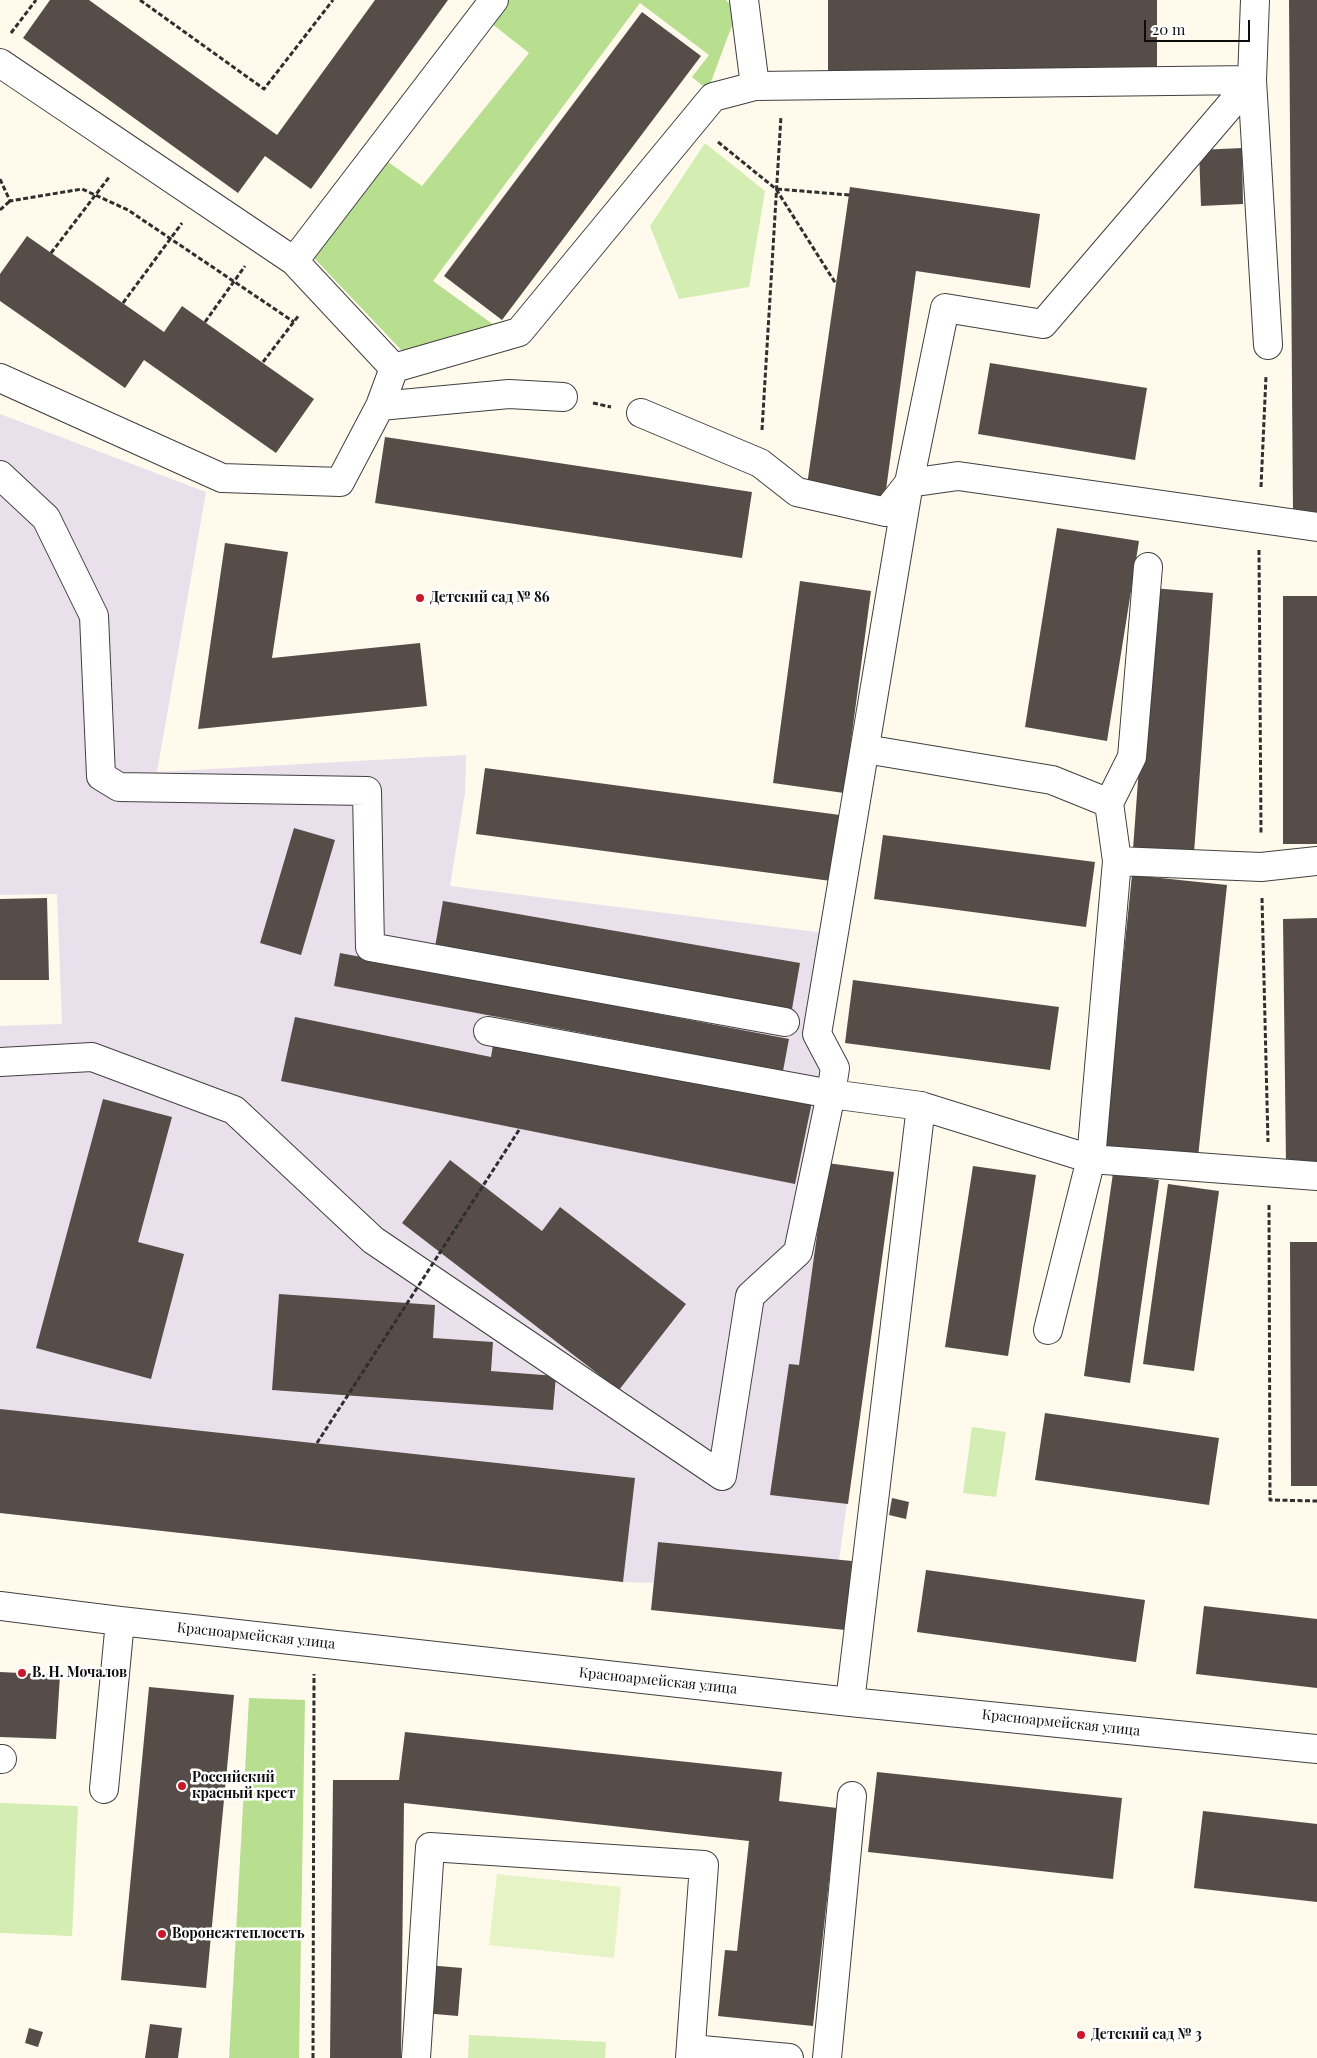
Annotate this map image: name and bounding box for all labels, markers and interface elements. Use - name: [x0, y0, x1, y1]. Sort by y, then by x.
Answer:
- scale bar: [1147, 10, 1253, 42]
- text: 20 m: [1152, 19, 1185, 39]
- place label: Детский сад № 86: [430, 590, 550, 606]
- marker: Детский сад № 86: [414, 592, 426, 604]
- street label: Красноармейская улица: [176, 1619, 336, 1653]
- street label: Красноармейская улица: [578, 1664, 738, 1698]
- place label: В. Н. Мочалов: [32, 1665, 127, 1681]
- marker: В. Н. Мочалов: [16, 1667, 28, 1679]
- street label: Красноармейская улица: [981, 1706, 1141, 1740]
- place label: Российский красный крест: [192, 1770, 295, 1802]
- marker: Российский красный крест: [176, 1780, 188, 1792]
- place label: Воронежтеплосеть: [172, 1926, 304, 1942]
- marker: Воронежтеплосеть: [156, 1928, 168, 1940]
- place label: Детский сад № 3: [1091, 2027, 1202, 2043]
- marker: Детский сад № 3: [1075, 2029, 1087, 2041]

